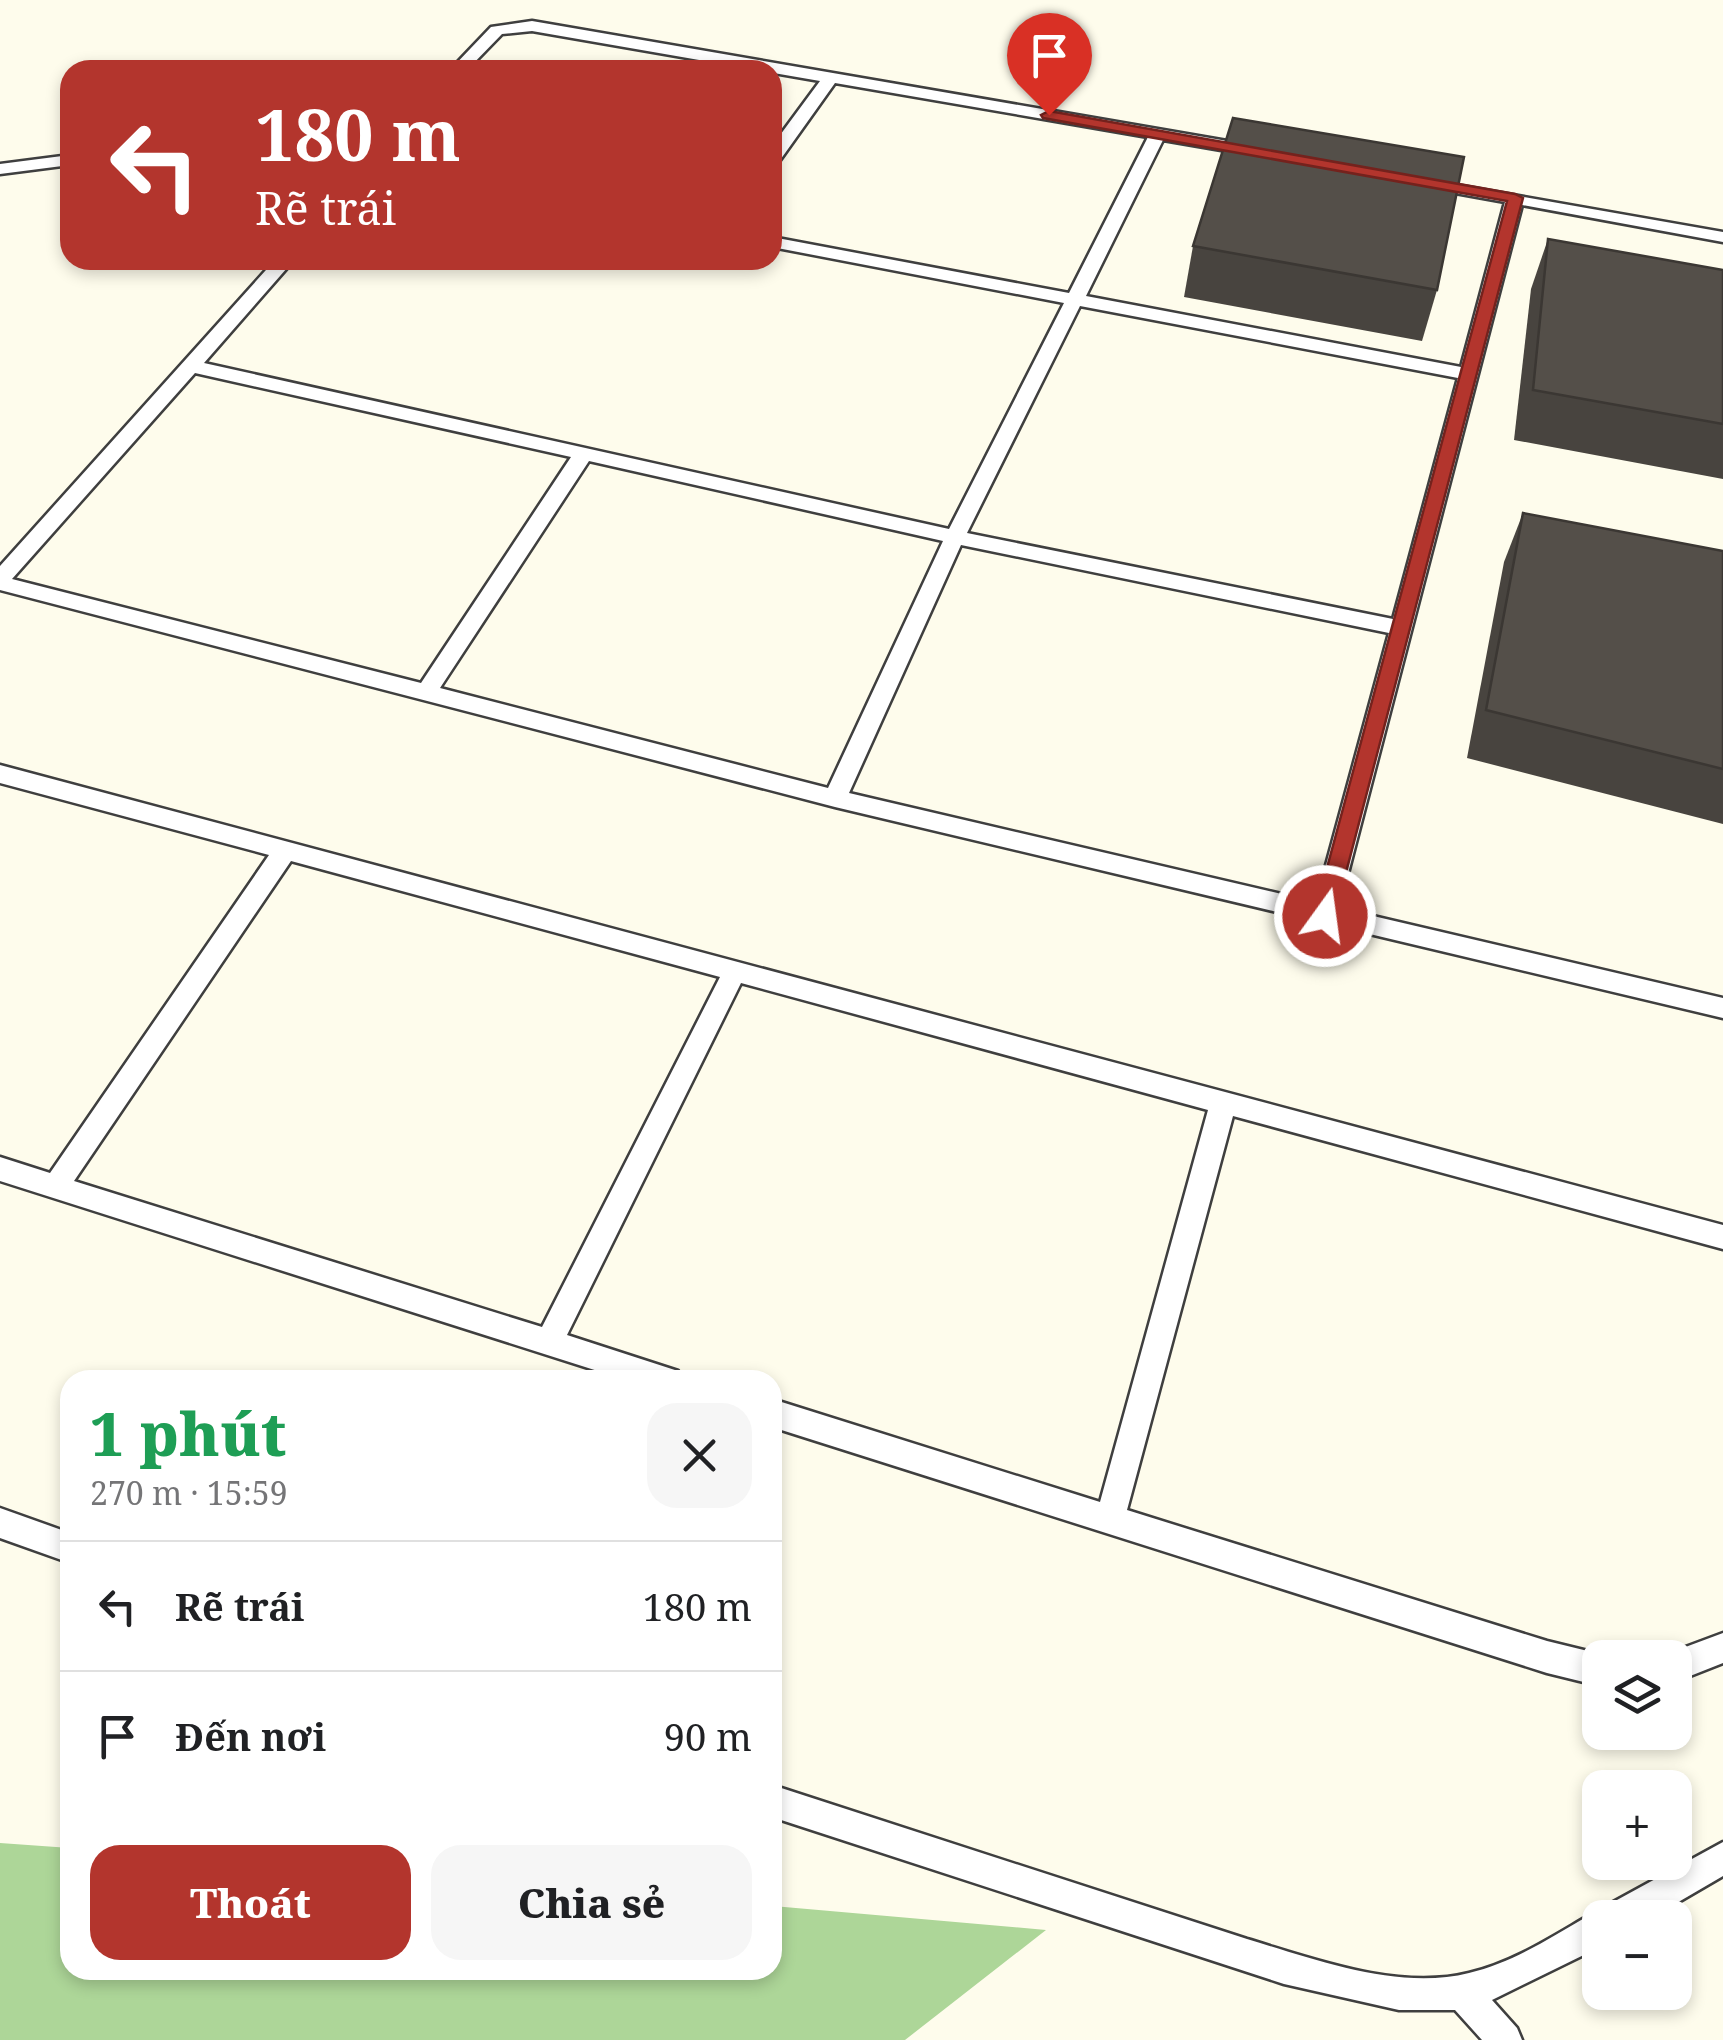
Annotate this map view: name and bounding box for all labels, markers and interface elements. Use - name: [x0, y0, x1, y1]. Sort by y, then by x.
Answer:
- pin: [1007, 13, 1092, 116]
- icon: arrive: [1022, 28, 1077, 83]
- text: 180 m: [255, 86, 461, 182]
- icon: left: [90, 100, 220, 230]
- text: Rẽ trái: [255, 177, 396, 238]
- position arrow: [1273, 864, 1377, 968]
- text: 1 phút: [90, 1392, 286, 1474]
- button: close: [647, 1403, 752, 1508]
- text: 270 m · 15:59: [90, 1471, 288, 1514]
- icon: left: [90, 1579, 145, 1634]
- text: Rẽ trái: [175, 1580, 304, 1632]
- text: 180 m: [642, 1580, 752, 1632]
- map controls: [1582, 1640, 1692, 2010]
- button: layers: [1582, 1640, 1692, 1750]
- icon: arrive: [90, 1709, 145, 1764]
- text: Đến nơi: [175, 1710, 326, 1762]
- text: 90 m: [664, 1710, 752, 1762]
- button: +: [1582, 1770, 1692, 1880]
- button: Thoát: [90, 1845, 411, 1960]
- button: Chia sẻ: [431, 1845, 752, 1960]
- button: −: [1582, 1900, 1692, 2010]

